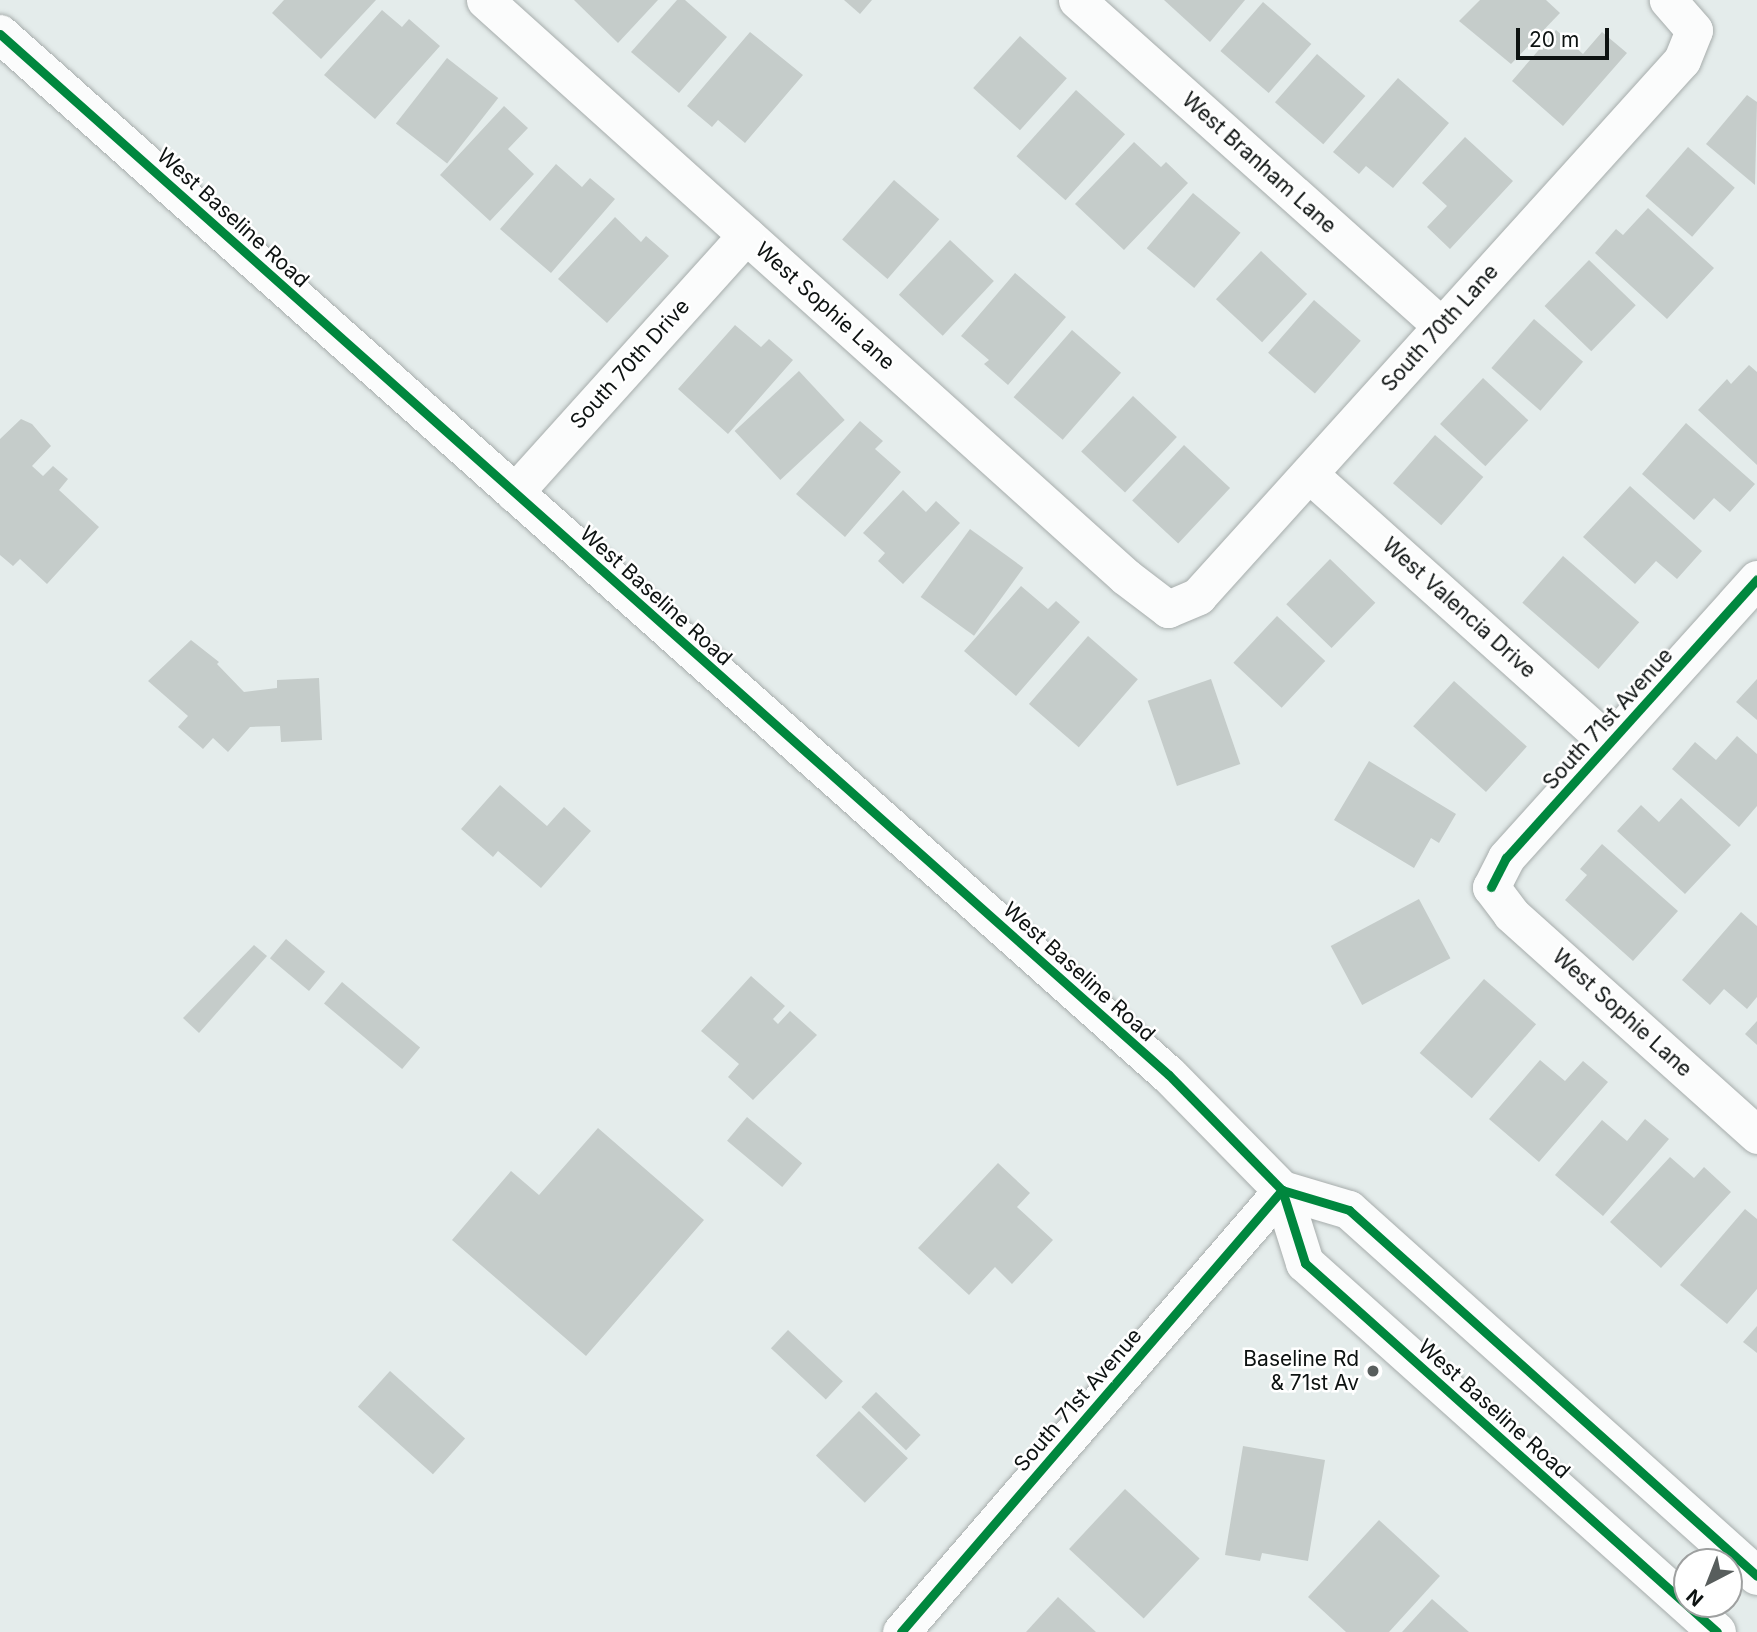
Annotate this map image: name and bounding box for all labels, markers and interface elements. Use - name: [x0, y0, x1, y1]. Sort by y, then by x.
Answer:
- scale bar: [1519, 14, 1612, 58]
- text: 20 m: [1529, 27, 1579, 52]
- street label: West Branham Lane: [1177, 87, 1341, 239]
- street label: West Baseline Road: [152, 143, 314, 293]
- street label: West Sophie Lane: [750, 237, 900, 375]
- street label: South 70th Lane: [1376, 259, 1504, 397]
- street label: South 70th Drive: [565, 294, 695, 434]
- street label: West Baseline Road: [575, 521, 737, 671]
- street label: West Valencia Drive: [1377, 533, 1541, 683]
- street label: South 71st Avenue: [1538, 643, 1678, 795]
- street label: West Baseline Road: [998, 897, 1160, 1047]
- street label: West Sophie Lane: [1547, 944, 1697, 1082]
- street label: South 71st Avenue: [1009, 1323, 1147, 1477]
- street label: West Baseline Road: [1413, 1334, 1575, 1484]
- place label: Baseline Rd & 71st Av: [1243, 1346, 1359, 1396]
- marker: Baseline Rd & 71st Av: [1365, 1363, 1381, 1379]
- north arrow: [1673, 1548, 1743, 1618]
- text: N: [1682, 1584, 1708, 1611]

